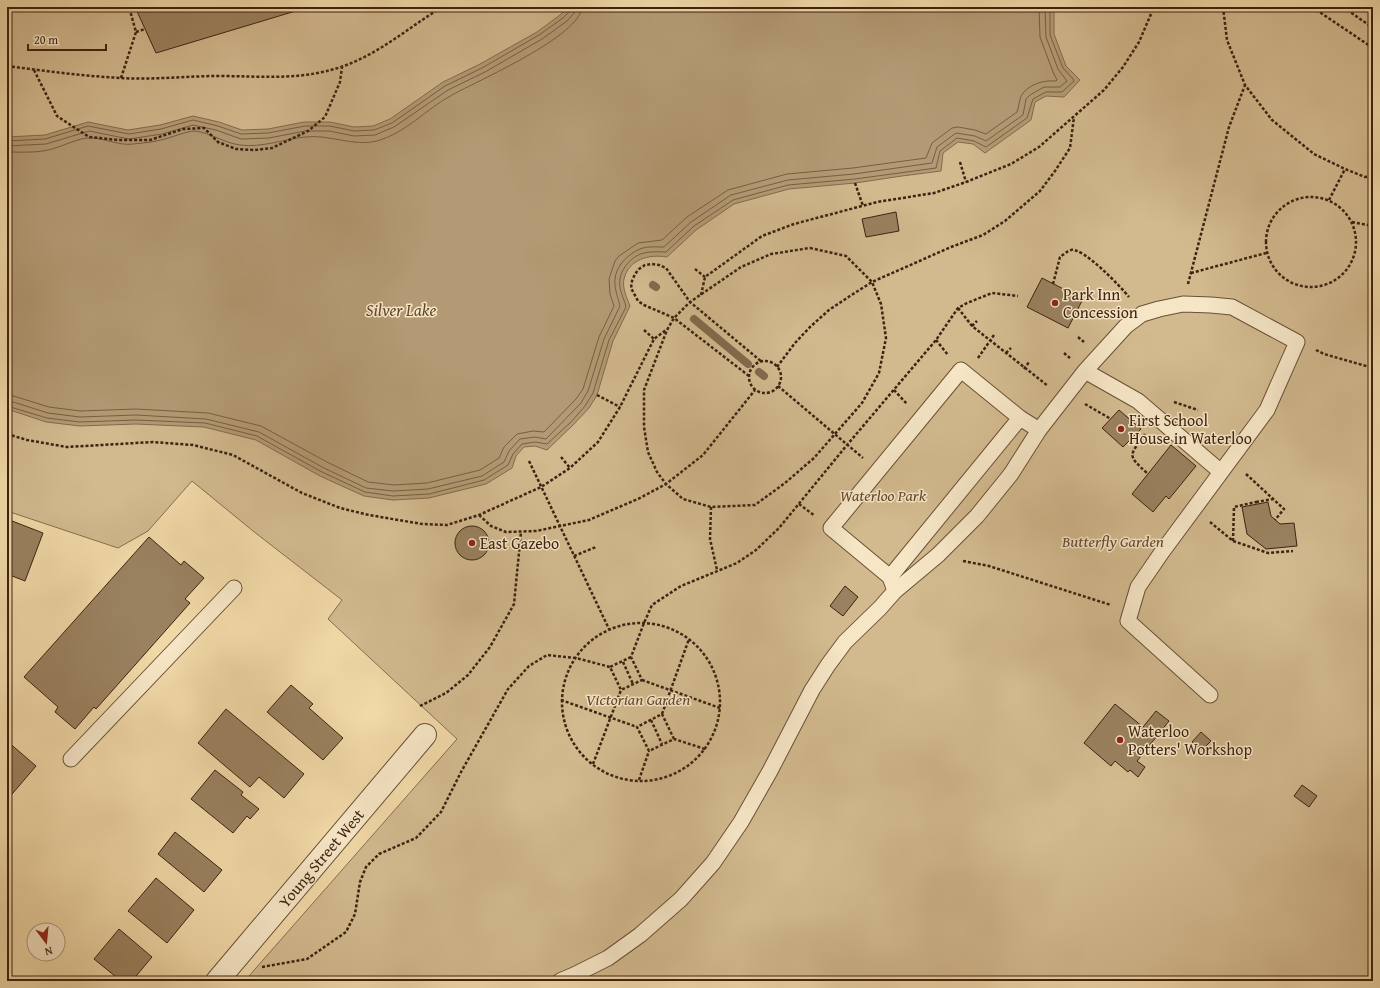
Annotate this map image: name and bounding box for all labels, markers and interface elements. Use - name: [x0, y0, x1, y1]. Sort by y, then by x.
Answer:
- scale bar: [28, 26, 106, 52]
- text: 20 m: [34, 31, 58, 48]
- place label: Park Inn Concession: [1063, 282, 1138, 324]
- water label: Silver Lake: [366, 297, 436, 322]
- marker: Park Inn Concession: [1050, 298, 1060, 308]
- place label: First School House in Waterloo: [1129, 408, 1252, 450]
- marker: First School House in Waterloo: [1116, 424, 1126, 434]
- park label: Waterloo Park: [840, 483, 927, 507]
- park label: Butterfly Garden: [1061, 529, 1164, 553]
- place label: East Gazebo: [480, 531, 559, 555]
- marker: East Gazebo: [467, 538, 477, 548]
- park label: Victorian Garden: [586, 687, 690, 711]
- place label: Waterloo Potters' Workshop: [1128, 719, 1253, 761]
- marker: Waterloo Potters' Workshop: [1115, 735, 1125, 745]
- street label: Young Street West: [272, 803, 370, 913]
- north arrow: [26, 922, 66, 962]
- text: N: [42, 943, 54, 960]

